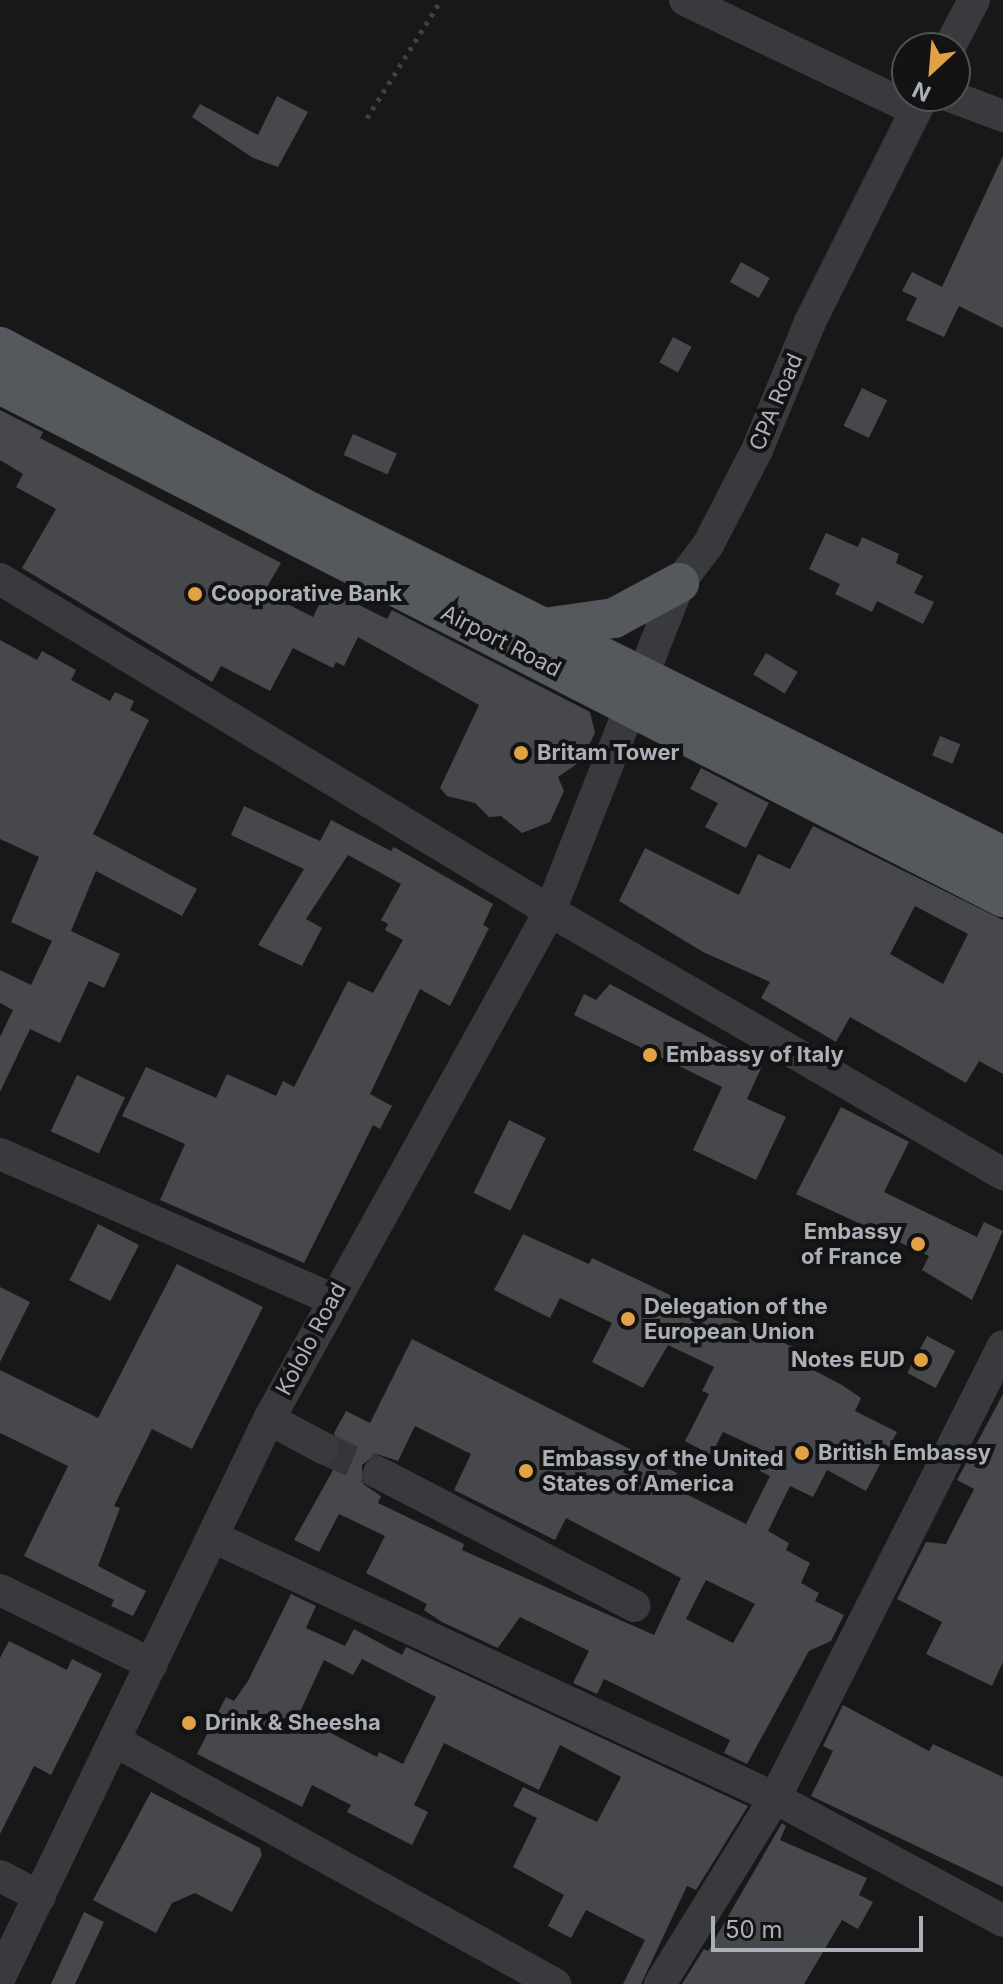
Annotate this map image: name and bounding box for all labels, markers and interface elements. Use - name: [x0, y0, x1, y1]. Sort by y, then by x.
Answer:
- north arrow: [891, 32, 971, 112]
- text: N: [908, 76, 935, 107]
- street label: CPA Road: [744, 349, 808, 455]
- place label: Cooporative Bank: [211, 581, 402, 607]
- marker: Cooporative Bank: [186, 585, 204, 603]
- street label: Airport Road: [437, 600, 565, 682]
- place label: Britam Tower: [537, 740, 679, 766]
- marker: Britam Tower: [512, 744, 530, 762]
- place label: Embassy of Italy: [666, 1042, 844, 1068]
- marker: Embassy of Italy: [641, 1046, 659, 1064]
- place label: Embassy of France: [801, 1218, 902, 1270]
- marker: Embassy of France: [909, 1235, 927, 1253]
- street label: Kololo Road: [270, 1278, 352, 1400]
- place label: Delegation of the European Union: [644, 1293, 828, 1344]
- marker: Delegation of the European Union: [619, 1310, 637, 1328]
- place label: Notes EUD: [791, 1347, 905, 1373]
- marker: Notes EUD: [912, 1351, 930, 1369]
- place label: British Embassy: [818, 1440, 991, 1466]
- marker: British Embassy: [793, 1444, 811, 1462]
- place label: Embassy of the United States of America: [542, 1445, 784, 1496]
- marker: Embassy of the United States of America: [517, 1462, 535, 1480]
- place label: Drink & Sheesha: [205, 1710, 381, 1736]
- marker: Drink & Sheesha: [180, 1714, 198, 1732]
- scale bar: [715, 1900, 927, 1950]
- text: 50 m: [725, 1915, 783, 1944]

